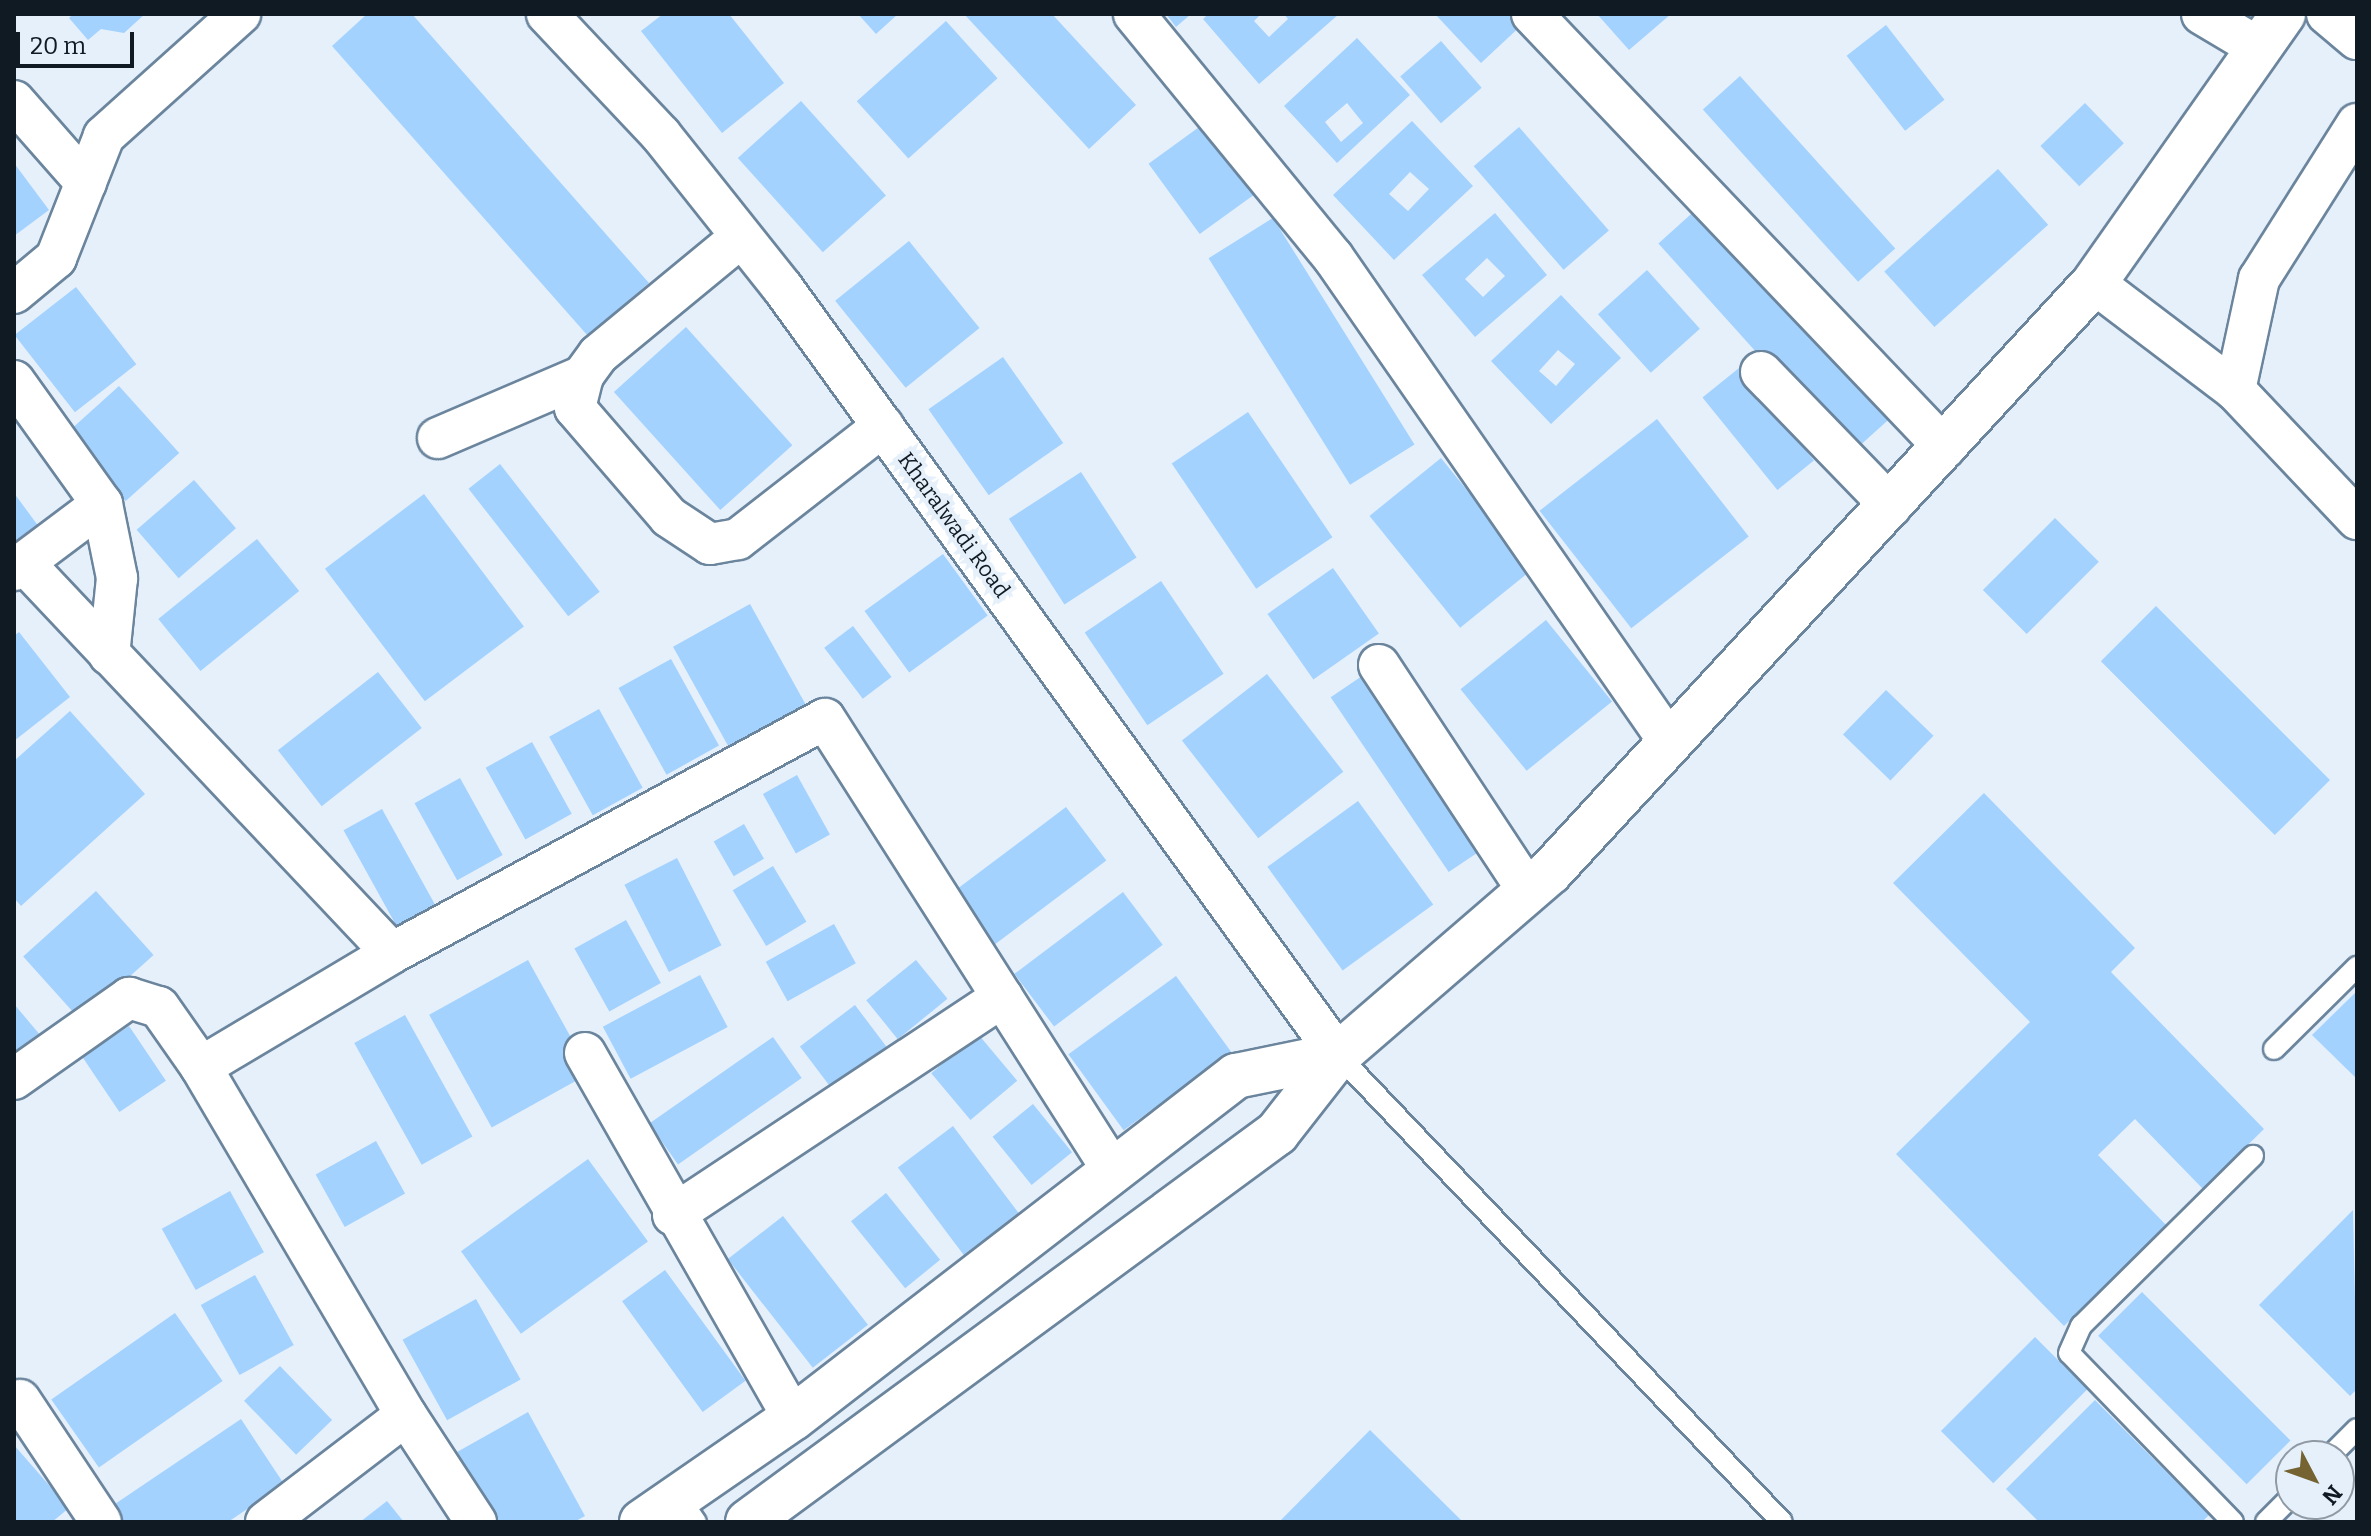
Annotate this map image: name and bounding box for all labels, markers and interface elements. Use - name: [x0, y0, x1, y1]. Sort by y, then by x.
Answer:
- scale bar: [20, 16, 138, 66]
- text: 20 m: [30, 32, 86, 60]
- street label: Kharalwadi Road: [892, 447, 1016, 603]
- north arrow: [2275, 1440, 2355, 1520]
- text: N: [2316, 1479, 2348, 1510]

